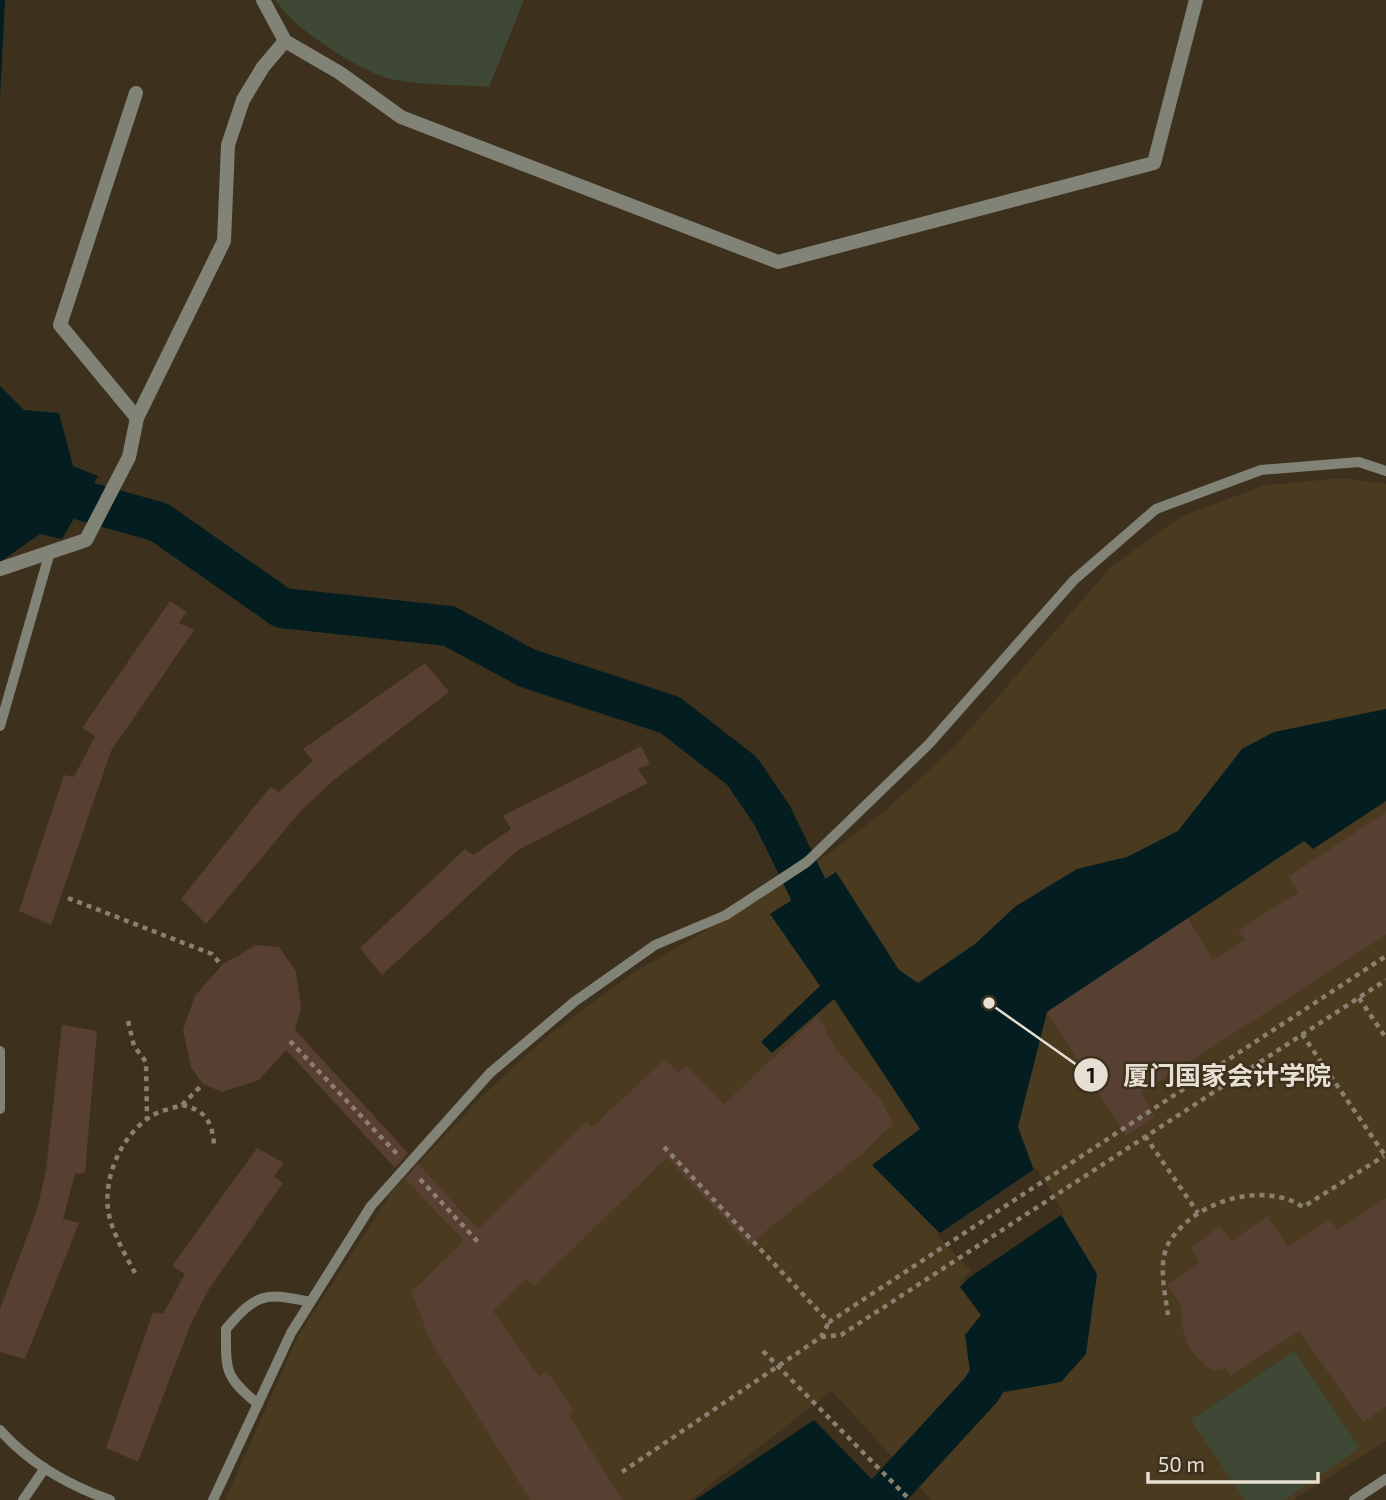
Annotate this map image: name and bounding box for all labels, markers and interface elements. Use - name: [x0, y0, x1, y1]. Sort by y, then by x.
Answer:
- callout: 厦门国家会计学院: [1074, 1052, 1345, 1099]
- text: 厦门国家会计学院: [1123, 1059, 1331, 1090]
- text: 1: [1086, 1062, 1096, 1087]
- scale bar: [1148, 1440, 1318, 1484]
- text: 50 m: [1158, 1451, 1205, 1476]

